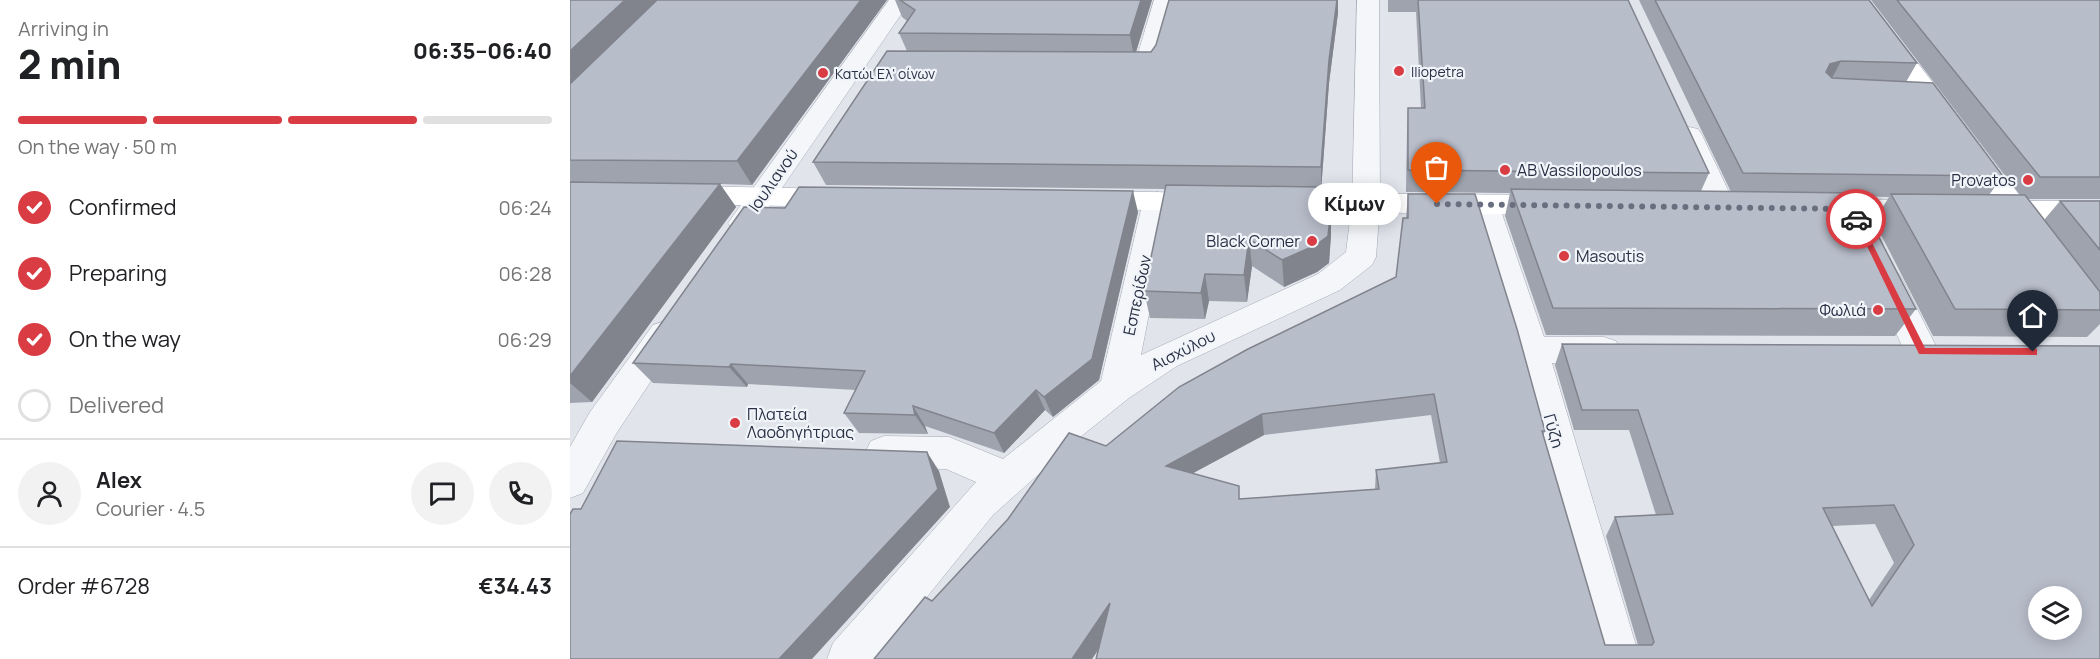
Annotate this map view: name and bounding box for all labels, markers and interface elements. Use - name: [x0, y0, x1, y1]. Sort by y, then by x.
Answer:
- text: Arriving in: [18, 15, 109, 42]
- text: 06:35–06:40: [413, 36, 552, 66]
- text: 2 min: [18, 37, 121, 91]
- place label: Iliopetra: [1411, 62, 1464, 81]
- place label: Κατώι Ελ' οίνων: [835, 64, 935, 83]
- marker: Iliopetra: [1392, 64, 1406, 78]
- marker: Κατώι Ελ' οίνων: [816, 66, 830, 80]
- text: On the way · 50 m: [18, 133, 177, 160]
- pin: [1411, 142, 1462, 204]
- street label: Ιουλιανού: [743, 144, 803, 216]
- icon: bag: [1420, 151, 1453, 184]
- place label: AB Vassilopoulos: [1517, 159, 1642, 181]
- marker: AB Vassilopoulos: [1498, 163, 1512, 177]
- place label: Provatos: [1951, 169, 2016, 191]
- marker: Provatos: [2021, 173, 2035, 187]
- callout: Κίμων: [1308, 183, 1401, 225]
- courier: [1826, 189, 1886, 249]
- text: Κίμων: [1324, 190, 1385, 217]
- icon: check: [18, 191, 51, 224]
- text: Confirmed: [69, 192, 177, 222]
- text: 06:24: [499, 194, 552, 221]
- icon: car: [1840, 203, 1873, 236]
- place label: Black Corner: [1206, 230, 1300, 252]
- marker: Black Corner: [1305, 234, 1319, 248]
- place label: Masoutis: [1576, 245, 1644, 267]
- marker: Masoutis: [1557, 249, 1571, 263]
- street label: Εσπερίδων: [1118, 253, 1156, 337]
- icon: check: [18, 257, 51, 290]
- text: Preparing: [69, 258, 167, 288]
- text: 06:28: [498, 260, 552, 287]
- pin: [2007, 290, 2058, 352]
- place label: Φωλιά: [1819, 299, 1866, 321]
- icon: home: [2016, 299, 2049, 332]
- marker: Φωλιά: [1871, 303, 1885, 317]
- icon: check: [18, 323, 51, 356]
- text: On the way: [69, 324, 181, 354]
- street label: Αισχύλου: [1147, 324, 1219, 376]
- text: 06:29: [498, 326, 552, 353]
- text: Delivered: [69, 390, 164, 420]
- place label: Πλατεία Λαοδηγήτριας: [747, 403, 854, 443]
- street label: Γύζη: [1539, 411, 1569, 451]
- marker: Πλατεία Λαοδηγήτριας: [728, 416, 742, 430]
- button: person: [18, 462, 81, 525]
- button: chat: [411, 462, 474, 525]
- button: phone: [489, 462, 552, 525]
- text: Alex: [96, 465, 142, 495]
- text: Courier · 4.5: [96, 495, 205, 522]
- text: Order #6728: [18, 571, 150, 601]
- text: €34.43: [478, 571, 552, 601]
- map controls: [2028, 586, 2082, 640]
- button: layers: [2028, 586, 2082, 640]

